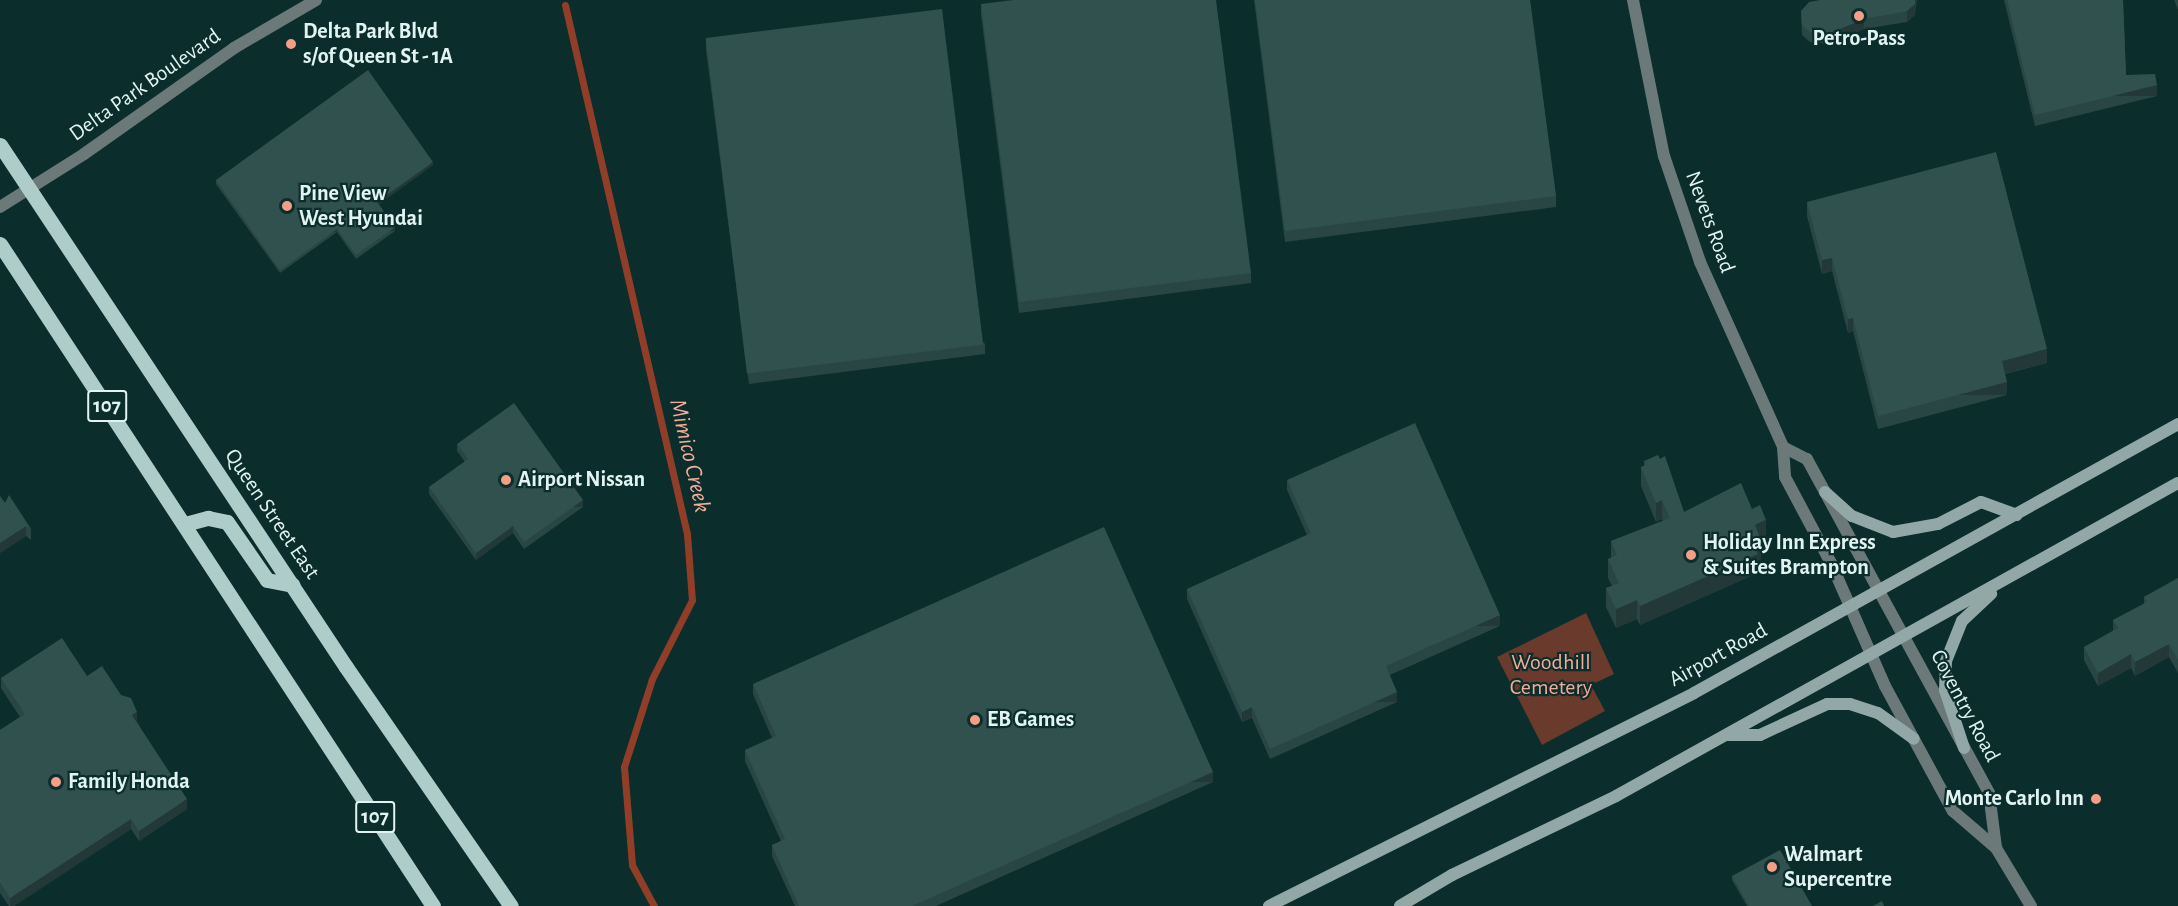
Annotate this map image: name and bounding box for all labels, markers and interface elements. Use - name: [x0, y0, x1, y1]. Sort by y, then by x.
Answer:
- marker: Petro-Pass: [1852, 9, 1866, 23]
- place label: Delta Park Blvd s/of Queen St - 1A: [303, 18, 453, 70]
- street label: Delta Park Boulevard: [64, 23, 226, 147]
- place label: Petro-Pass: [1813, 26, 1905, 52]
- marker: Delta Park Blvd s/of Queen St - 1A: [284, 37, 298, 51]
- street label: Nevets Road: [1679, 167, 1741, 277]
- place label: Pine View West Hyundai: [299, 180, 423, 231]
- marker: Pine View West Hyundai: [280, 199, 294, 213]
- road number: 107: [86, 388, 128, 424]
- water label: Mimico Creek: [662, 396, 716, 516]
- street label: Queen Street East: [219, 444, 325, 584]
- place label: Airport Nissan: [518, 467, 645, 493]
- marker: Airport Nissan: [499, 473, 513, 487]
- place label: Holiday Inn Express & Suites Brampton: [1703, 529, 1876, 580]
- marker: Holiday Inn Express & Suites Brampton: [1684, 548, 1698, 562]
- street label: Airport Road: [1664, 617, 1772, 693]
- street label: Coventry Road: [1924, 645, 2006, 767]
- park label: Woodhill Cemetery: [1510, 649, 1592, 700]
- place label: EB Games: [987, 707, 1074, 733]
- marker: EB Games: [968, 713, 982, 727]
- place label: Family Honda: [68, 769, 190, 795]
- marker: Family Honda: [49, 775, 63, 789]
- place label: Monte Carlo Inn: [1945, 786, 2084, 812]
- marker: Monte Carlo Inn: [2089, 792, 2103, 806]
- road number: 107: [354, 799, 396, 835]
- place label: Walmart Supercentre: [1784, 841, 1892, 892]
- marker: Walmart Supercentre: [1765, 860, 1779, 874]

